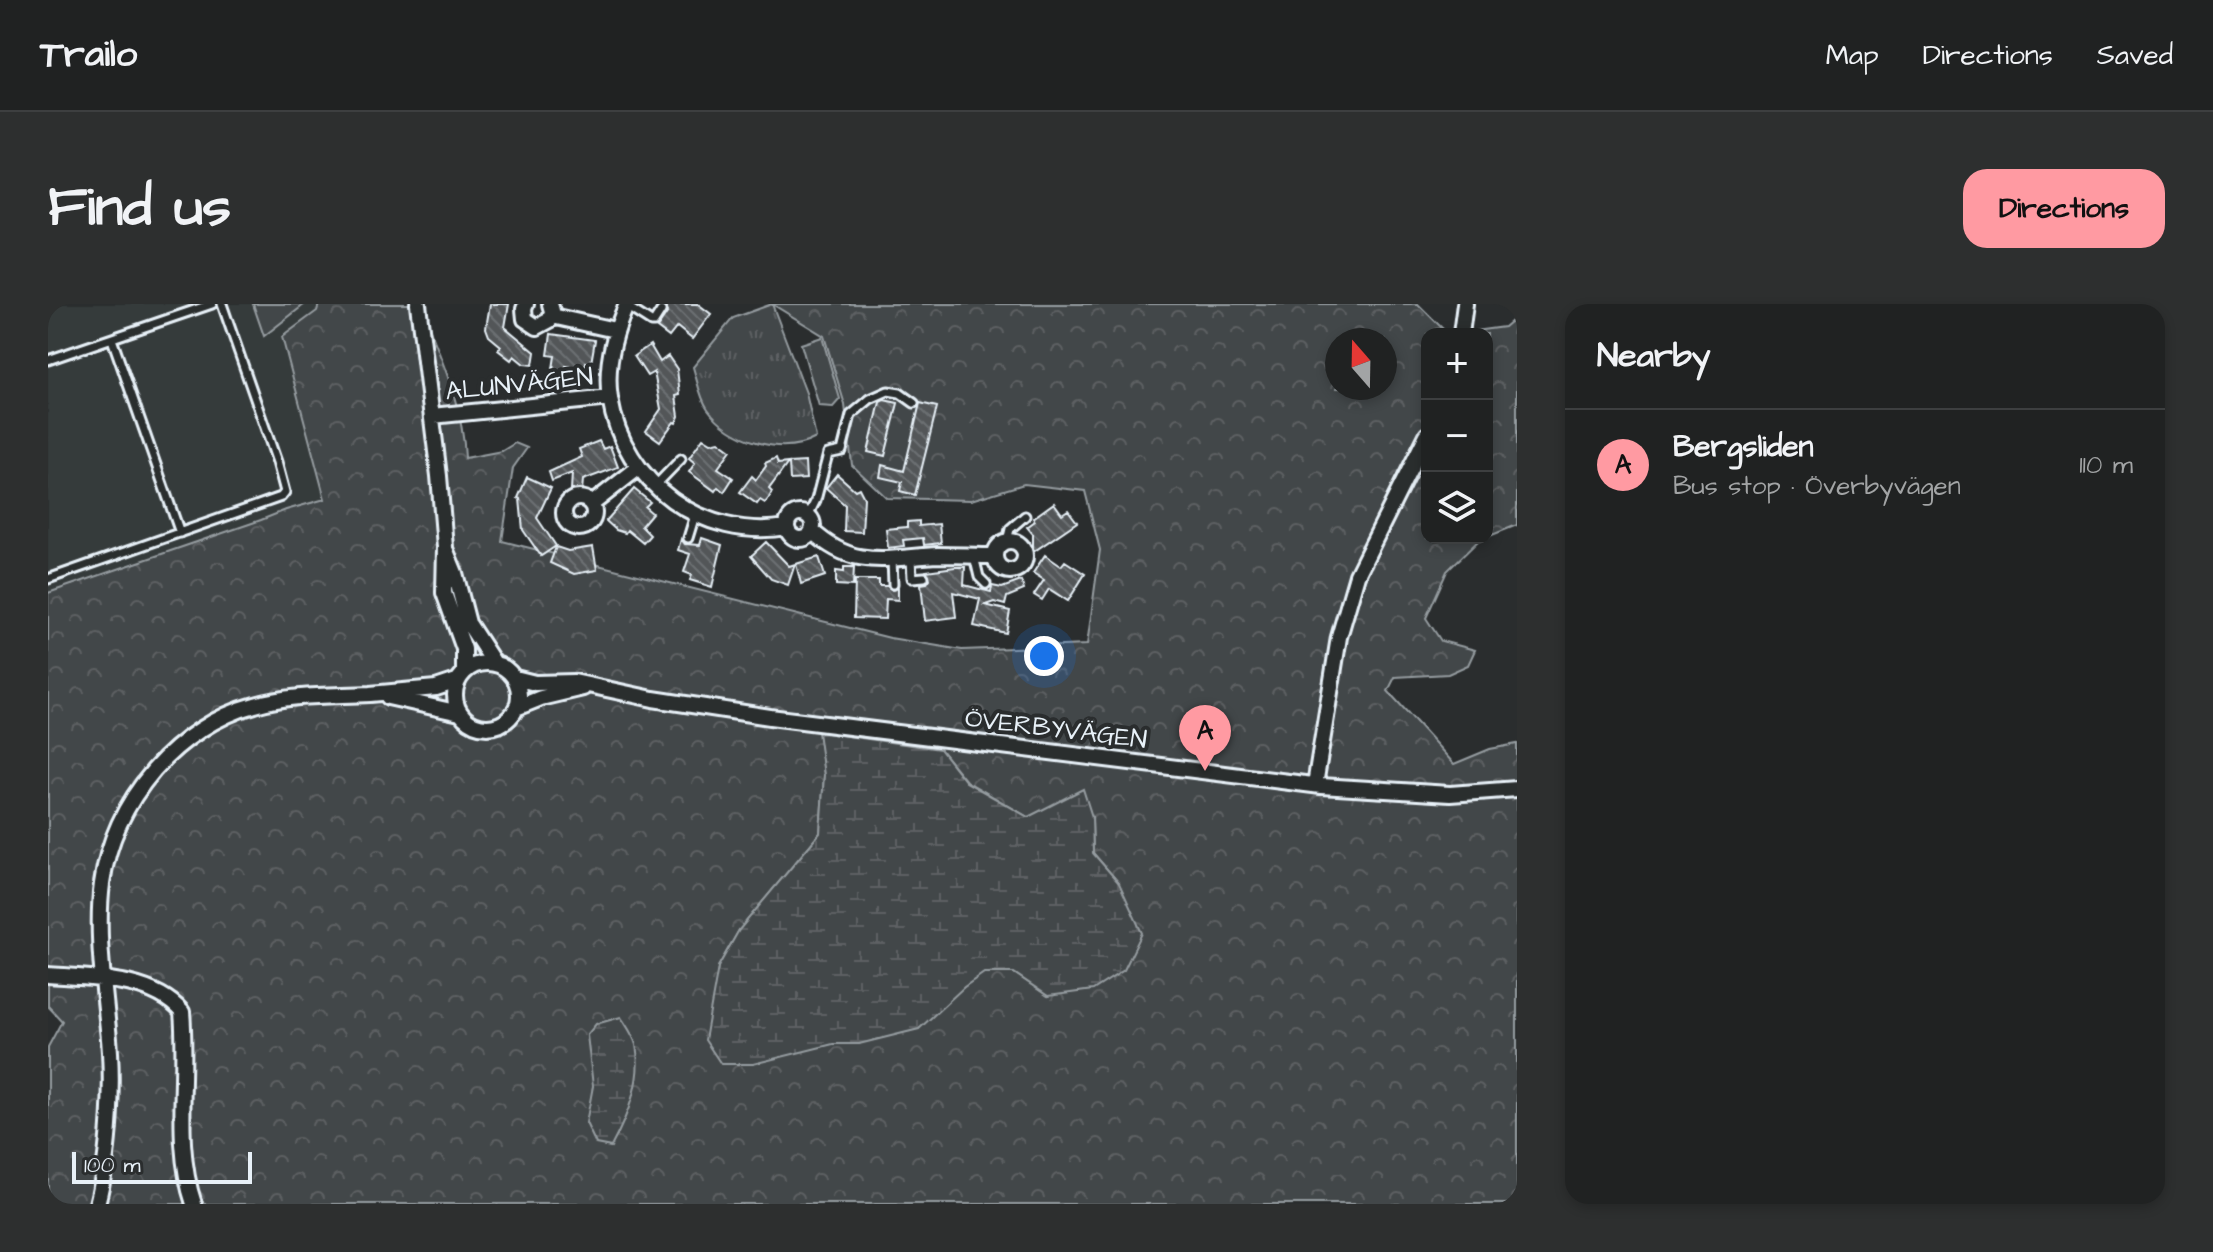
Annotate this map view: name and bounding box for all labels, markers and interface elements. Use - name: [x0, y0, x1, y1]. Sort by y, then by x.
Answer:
- text: Trailo: [40, 29, 137, 81]
- text: Map: [1826, 36, 1879, 75]
- text: Directions: [1923, 36, 2053, 75]
- text: Saved: [2097, 36, 2173, 75]
- text: Find us: [48, 169, 231, 247]
- button: Directions: [1963, 169, 2165, 248]
- north arrow: [1325, 328, 1397, 400]
- map controls: [1421, 328, 1493, 544]
- button: +: [1421, 328, 1493, 400]
- text: Nearby: [1597, 332, 1711, 380]
- street label: ALUNVÄGEN: [444, 358, 595, 410]
- button: −: [1421, 400, 1493, 472]
- text: Bergsliden: [1673, 426, 1814, 468]
- text: A: [1615, 447, 1631, 483]
- text: 110 m: [2079, 447, 2133, 483]
- text: Bus stop · Överbyvägen: [1673, 468, 1961, 504]
- button: layers: [1421, 472, 1493, 544]
- your location: [1024, 636, 1064, 676]
- street label: ÖVERBYVÄGEN: [963, 700, 1149, 758]
- pin: A: [1179, 705, 1231, 771]
- scale bar: [72, 1148, 252, 1184]
- text: 100 m: [84, 1150, 141, 1181]

